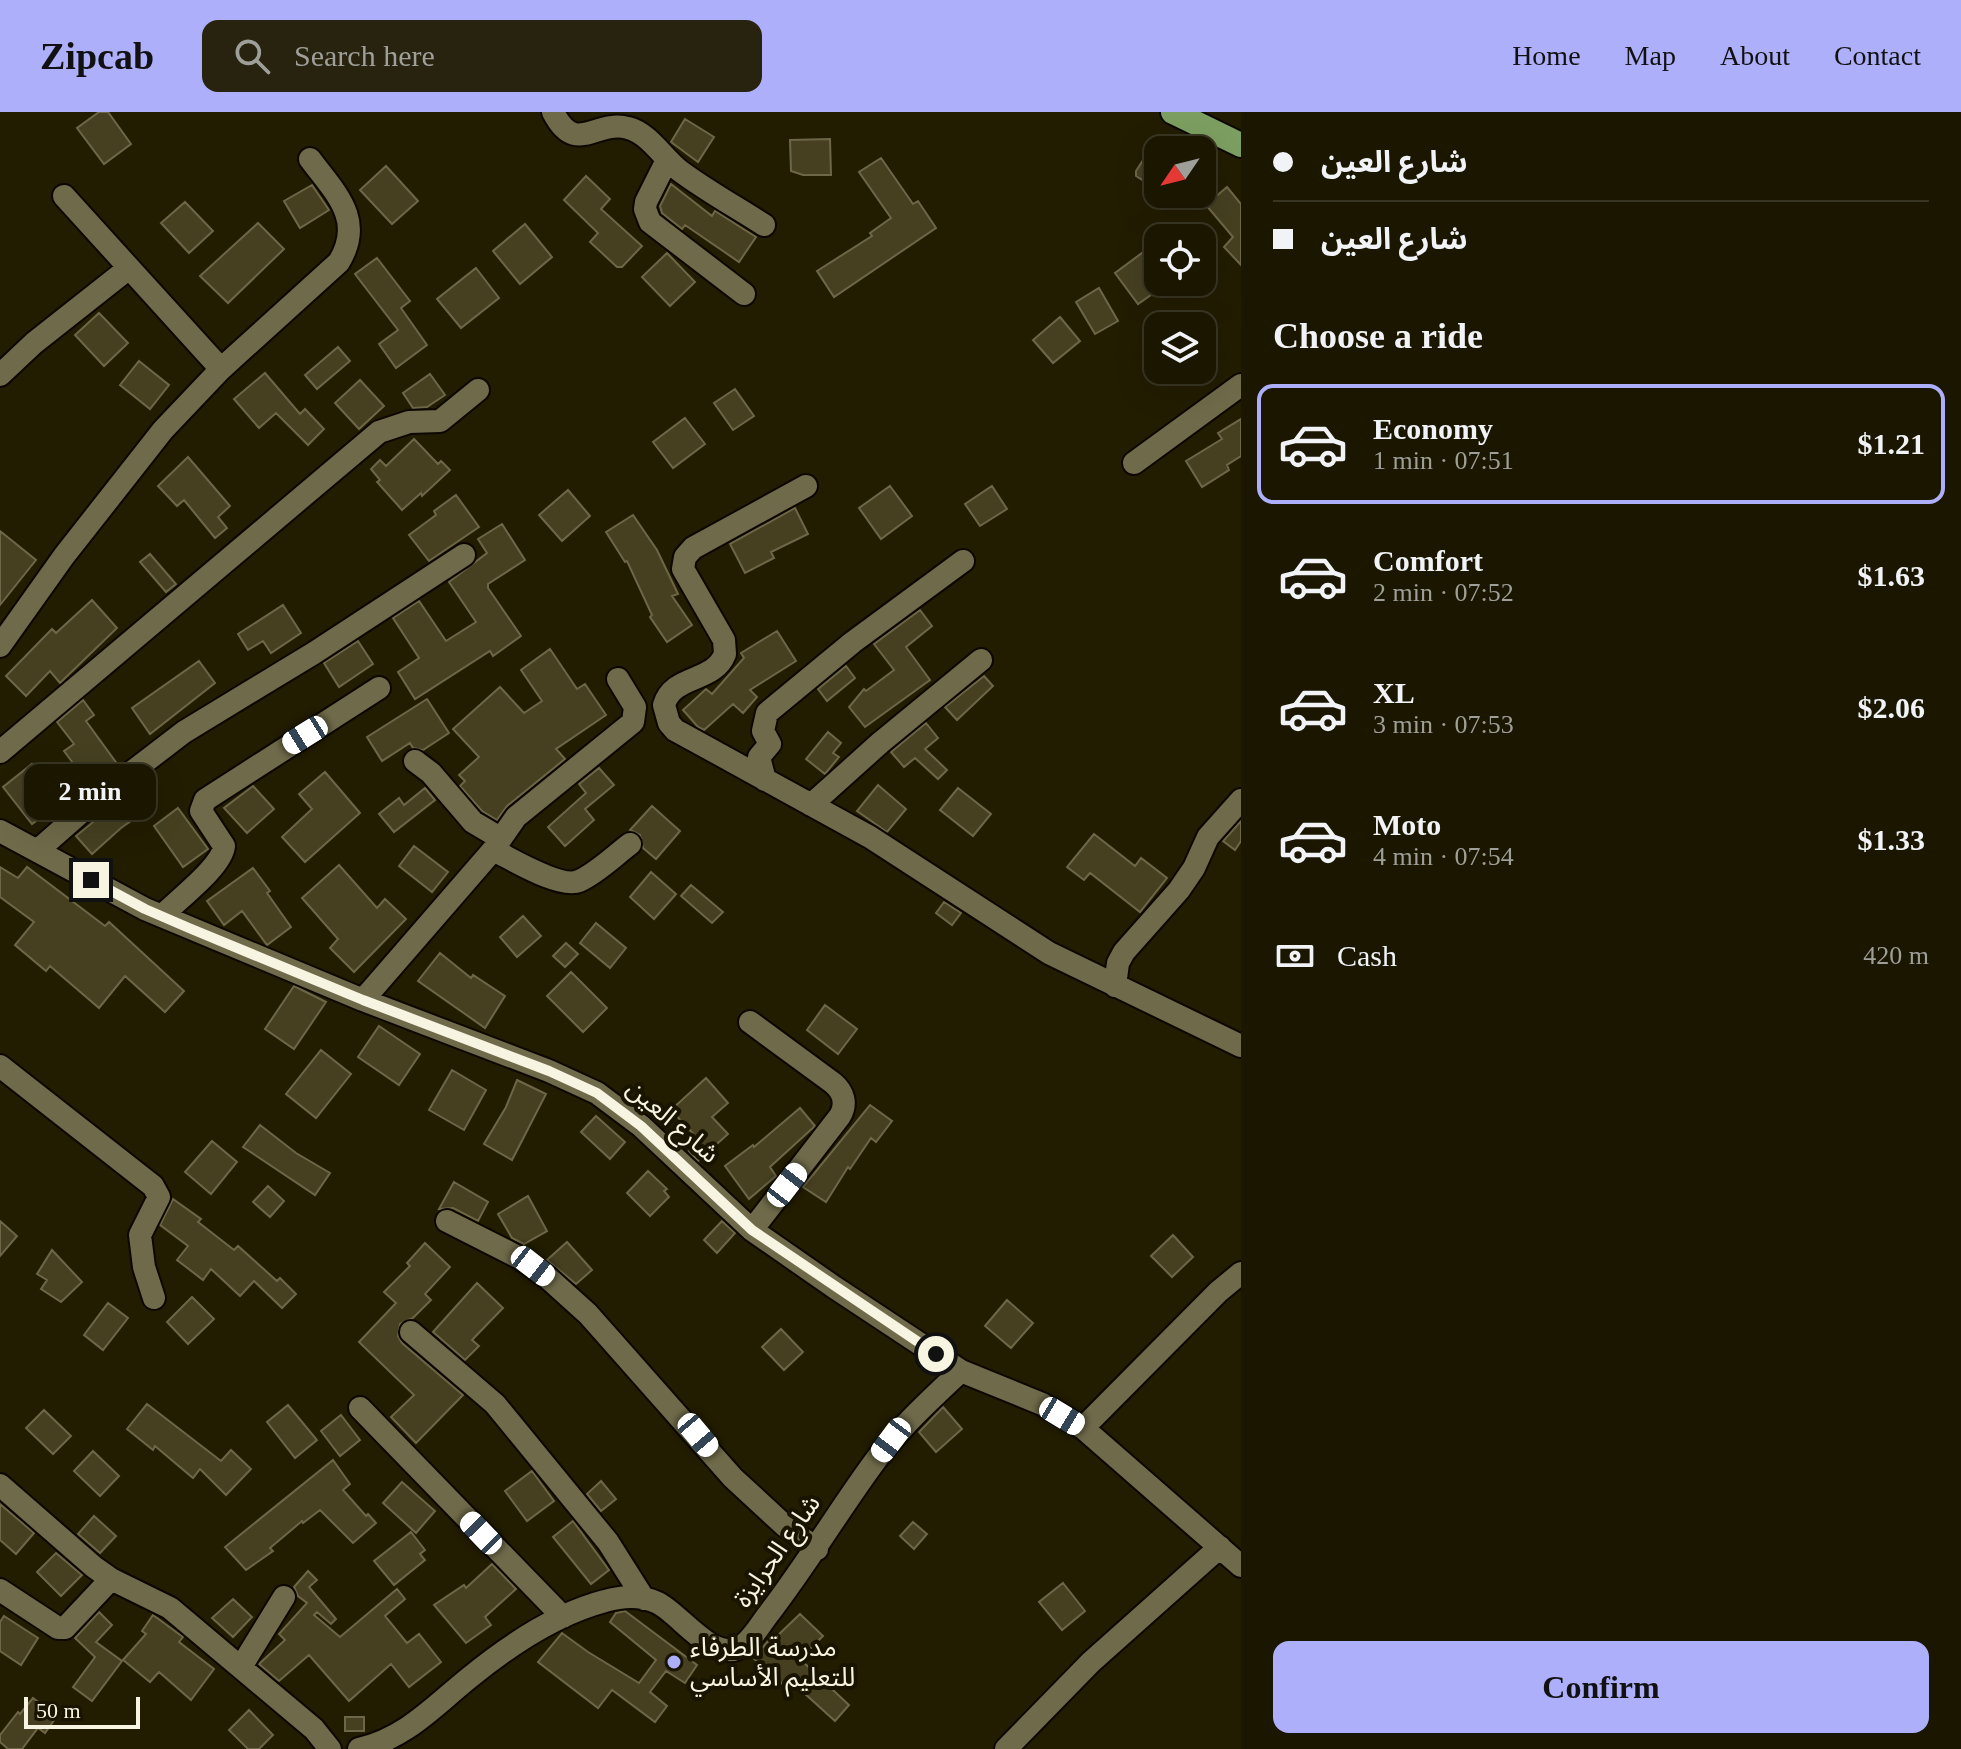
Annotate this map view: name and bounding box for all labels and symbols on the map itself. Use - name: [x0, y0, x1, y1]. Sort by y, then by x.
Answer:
- north arrow: [1144, 136, 1216, 208]
- car: [278, 712, 332, 758]
- callout: 2 min: [25, 764, 157, 820]
- route end: [73, 862, 109, 898]
- street label: شارع العين: [618, 1073, 725, 1172]
- car: [763, 1159, 811, 1211]
- car: [507, 1242, 559, 1290]
- route start: [918, 1336, 954, 1372]
- car: [1035, 1393, 1089, 1439]
- car: [673, 1409, 723, 1461]
- car: [867, 1414, 915, 1466]
- street label: شارع الحرايزة: [728, 1489, 829, 1615]
- car: [456, 1507, 506, 1559]
- place label: مدرسة الطرفاء للتعليم الأساسي: [690, 1633, 855, 1697]
- marker: مدرسة الطرفاء للتعليم الأساسي: [665, 1653, 683, 1671]
- scale bar: [24, 1693, 140, 1729]

